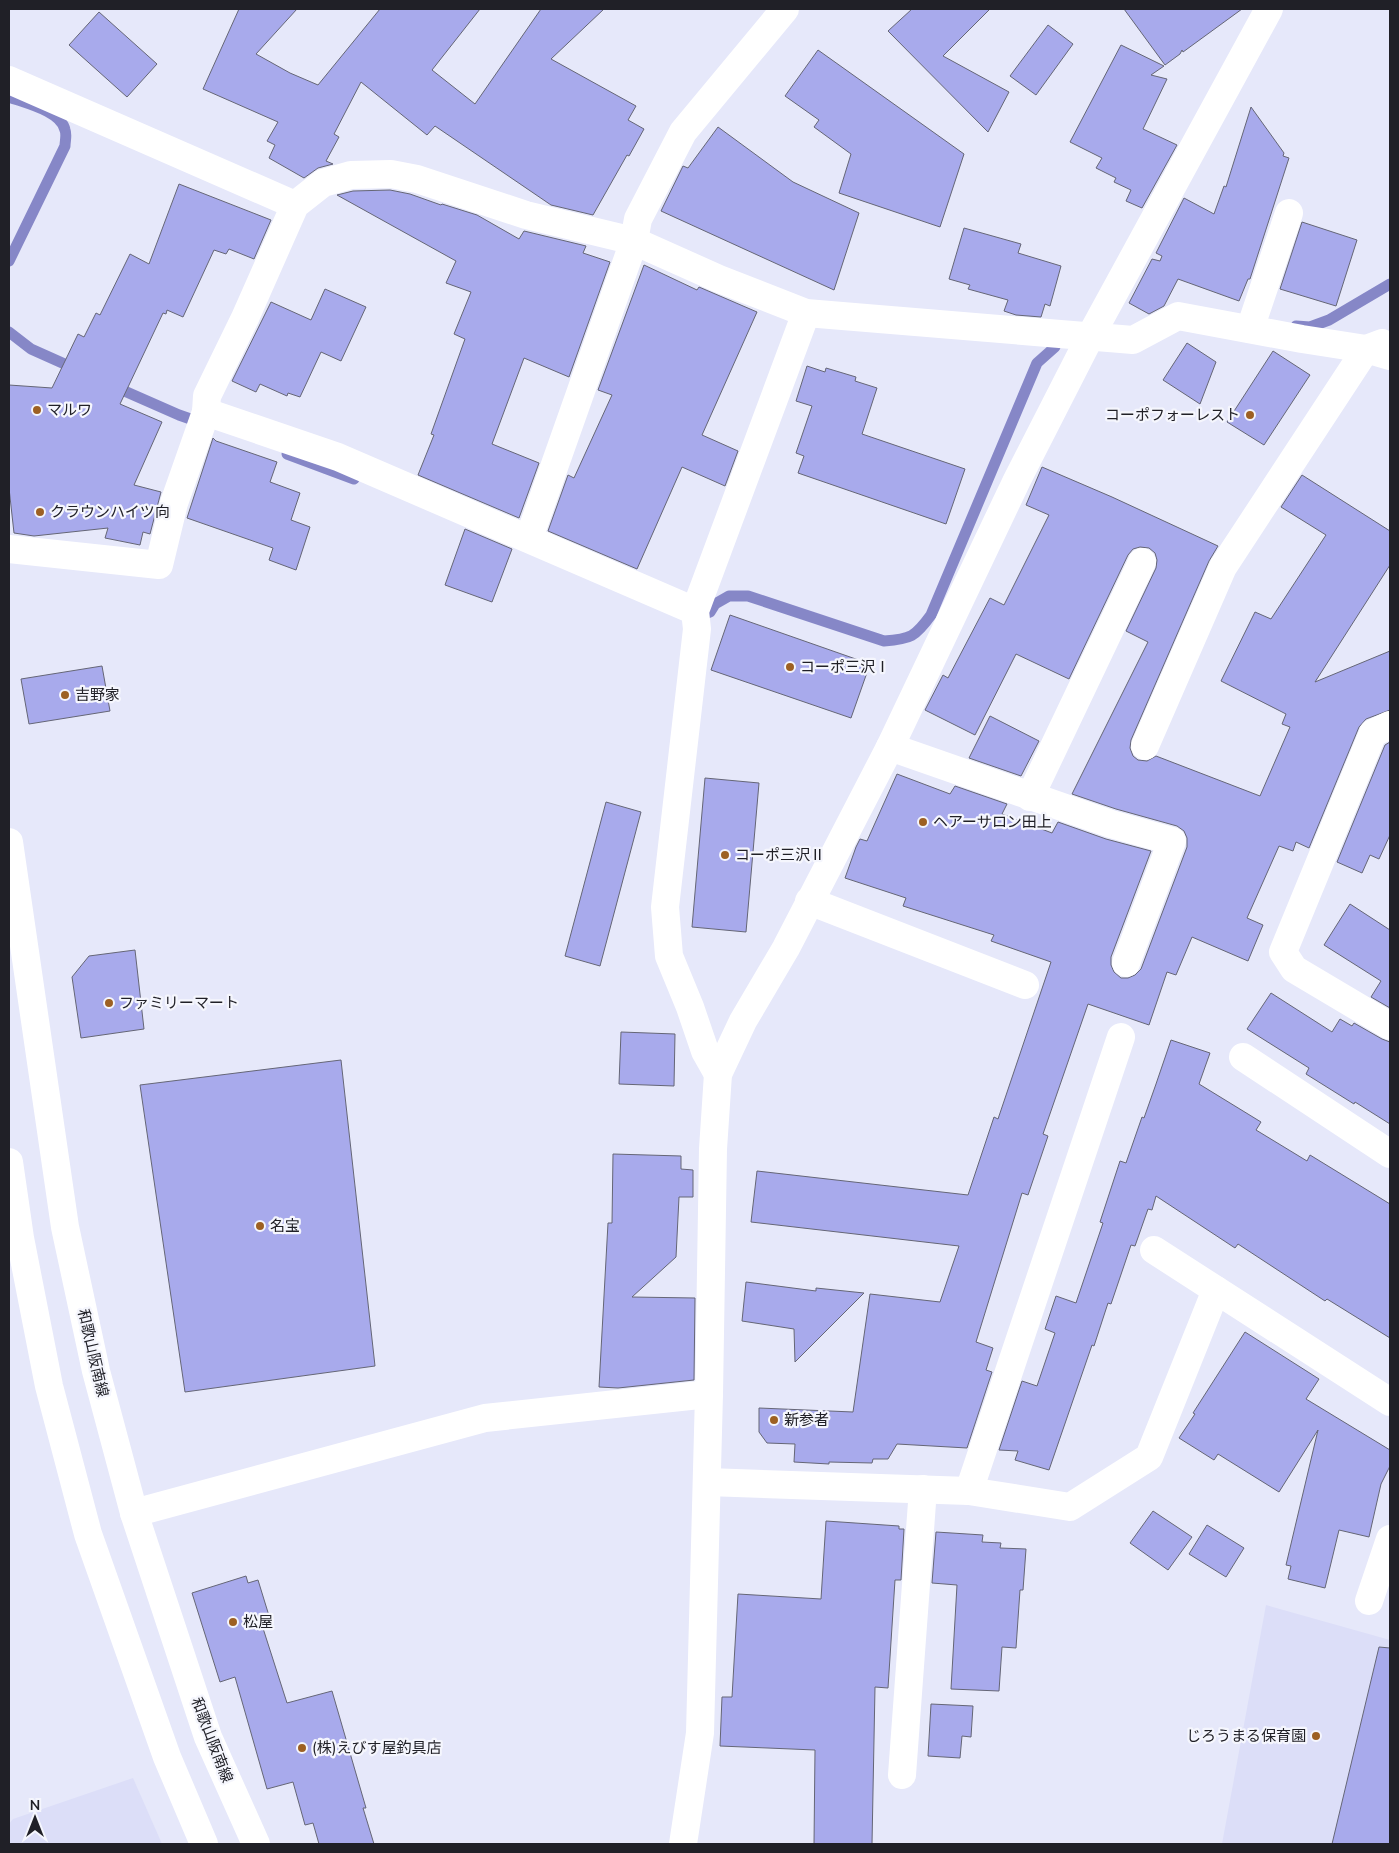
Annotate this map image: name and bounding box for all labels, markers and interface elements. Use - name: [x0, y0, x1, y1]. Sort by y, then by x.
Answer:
- place label: マルワ: [47, 400, 92, 420]
- marker: マルワ: [31, 404, 43, 416]
- place label: コーポフォーレスト: [1105, 405, 1240, 425]
- marker: コーポフォーレスト: [1244, 409, 1256, 421]
- place label: クラウンハイツ向: [50, 502, 170, 522]
- marker: クラウンハイツ向: [34, 506, 46, 518]
- place label: コーポ三沢Ⅰ: [800, 657, 890, 677]
- marker: コーポ三沢Ⅰ: [784, 661, 796, 673]
- place label: 吉野家: [75, 685, 120, 705]
- marker: 吉野家: [59, 689, 71, 701]
- place label: ヘアーサロン田上: [933, 812, 1052, 832]
- marker: ヘアーサロン田上: [917, 816, 929, 828]
- place label: コーポ三沢Ⅱ: [735, 845, 825, 865]
- marker: コーポ三沢Ⅱ: [719, 849, 731, 861]
- place label: ファミリーマート: [119, 993, 239, 1013]
- marker: ファミリーマート: [103, 997, 115, 1009]
- place label: 名宝: [270, 1216, 300, 1236]
- marker: 名宝: [254, 1220, 266, 1232]
- street label: 和歌山阪南線: [73, 1307, 113, 1399]
- place label: 新参者: [784, 1410, 829, 1430]
- marker: 新参者: [768, 1414, 780, 1426]
- place label: 松屋: [243, 1612, 273, 1632]
- marker: 松屋: [227, 1616, 239, 1628]
- street label: 和歌山阪南線: [187, 1694, 237, 1786]
- place label: じろうまる保育園: [1186, 1726, 1306, 1746]
- marker: じろうまる保育園: [1310, 1730, 1322, 1742]
- place label: (株)えびす屋釣具店: [312, 1738, 442, 1758]
- marker: (株)えびす屋釣具店: [296, 1742, 308, 1754]
- north arrow: [10, 1793, 60, 1843]
- text: N: [30, 1796, 40, 1815]

